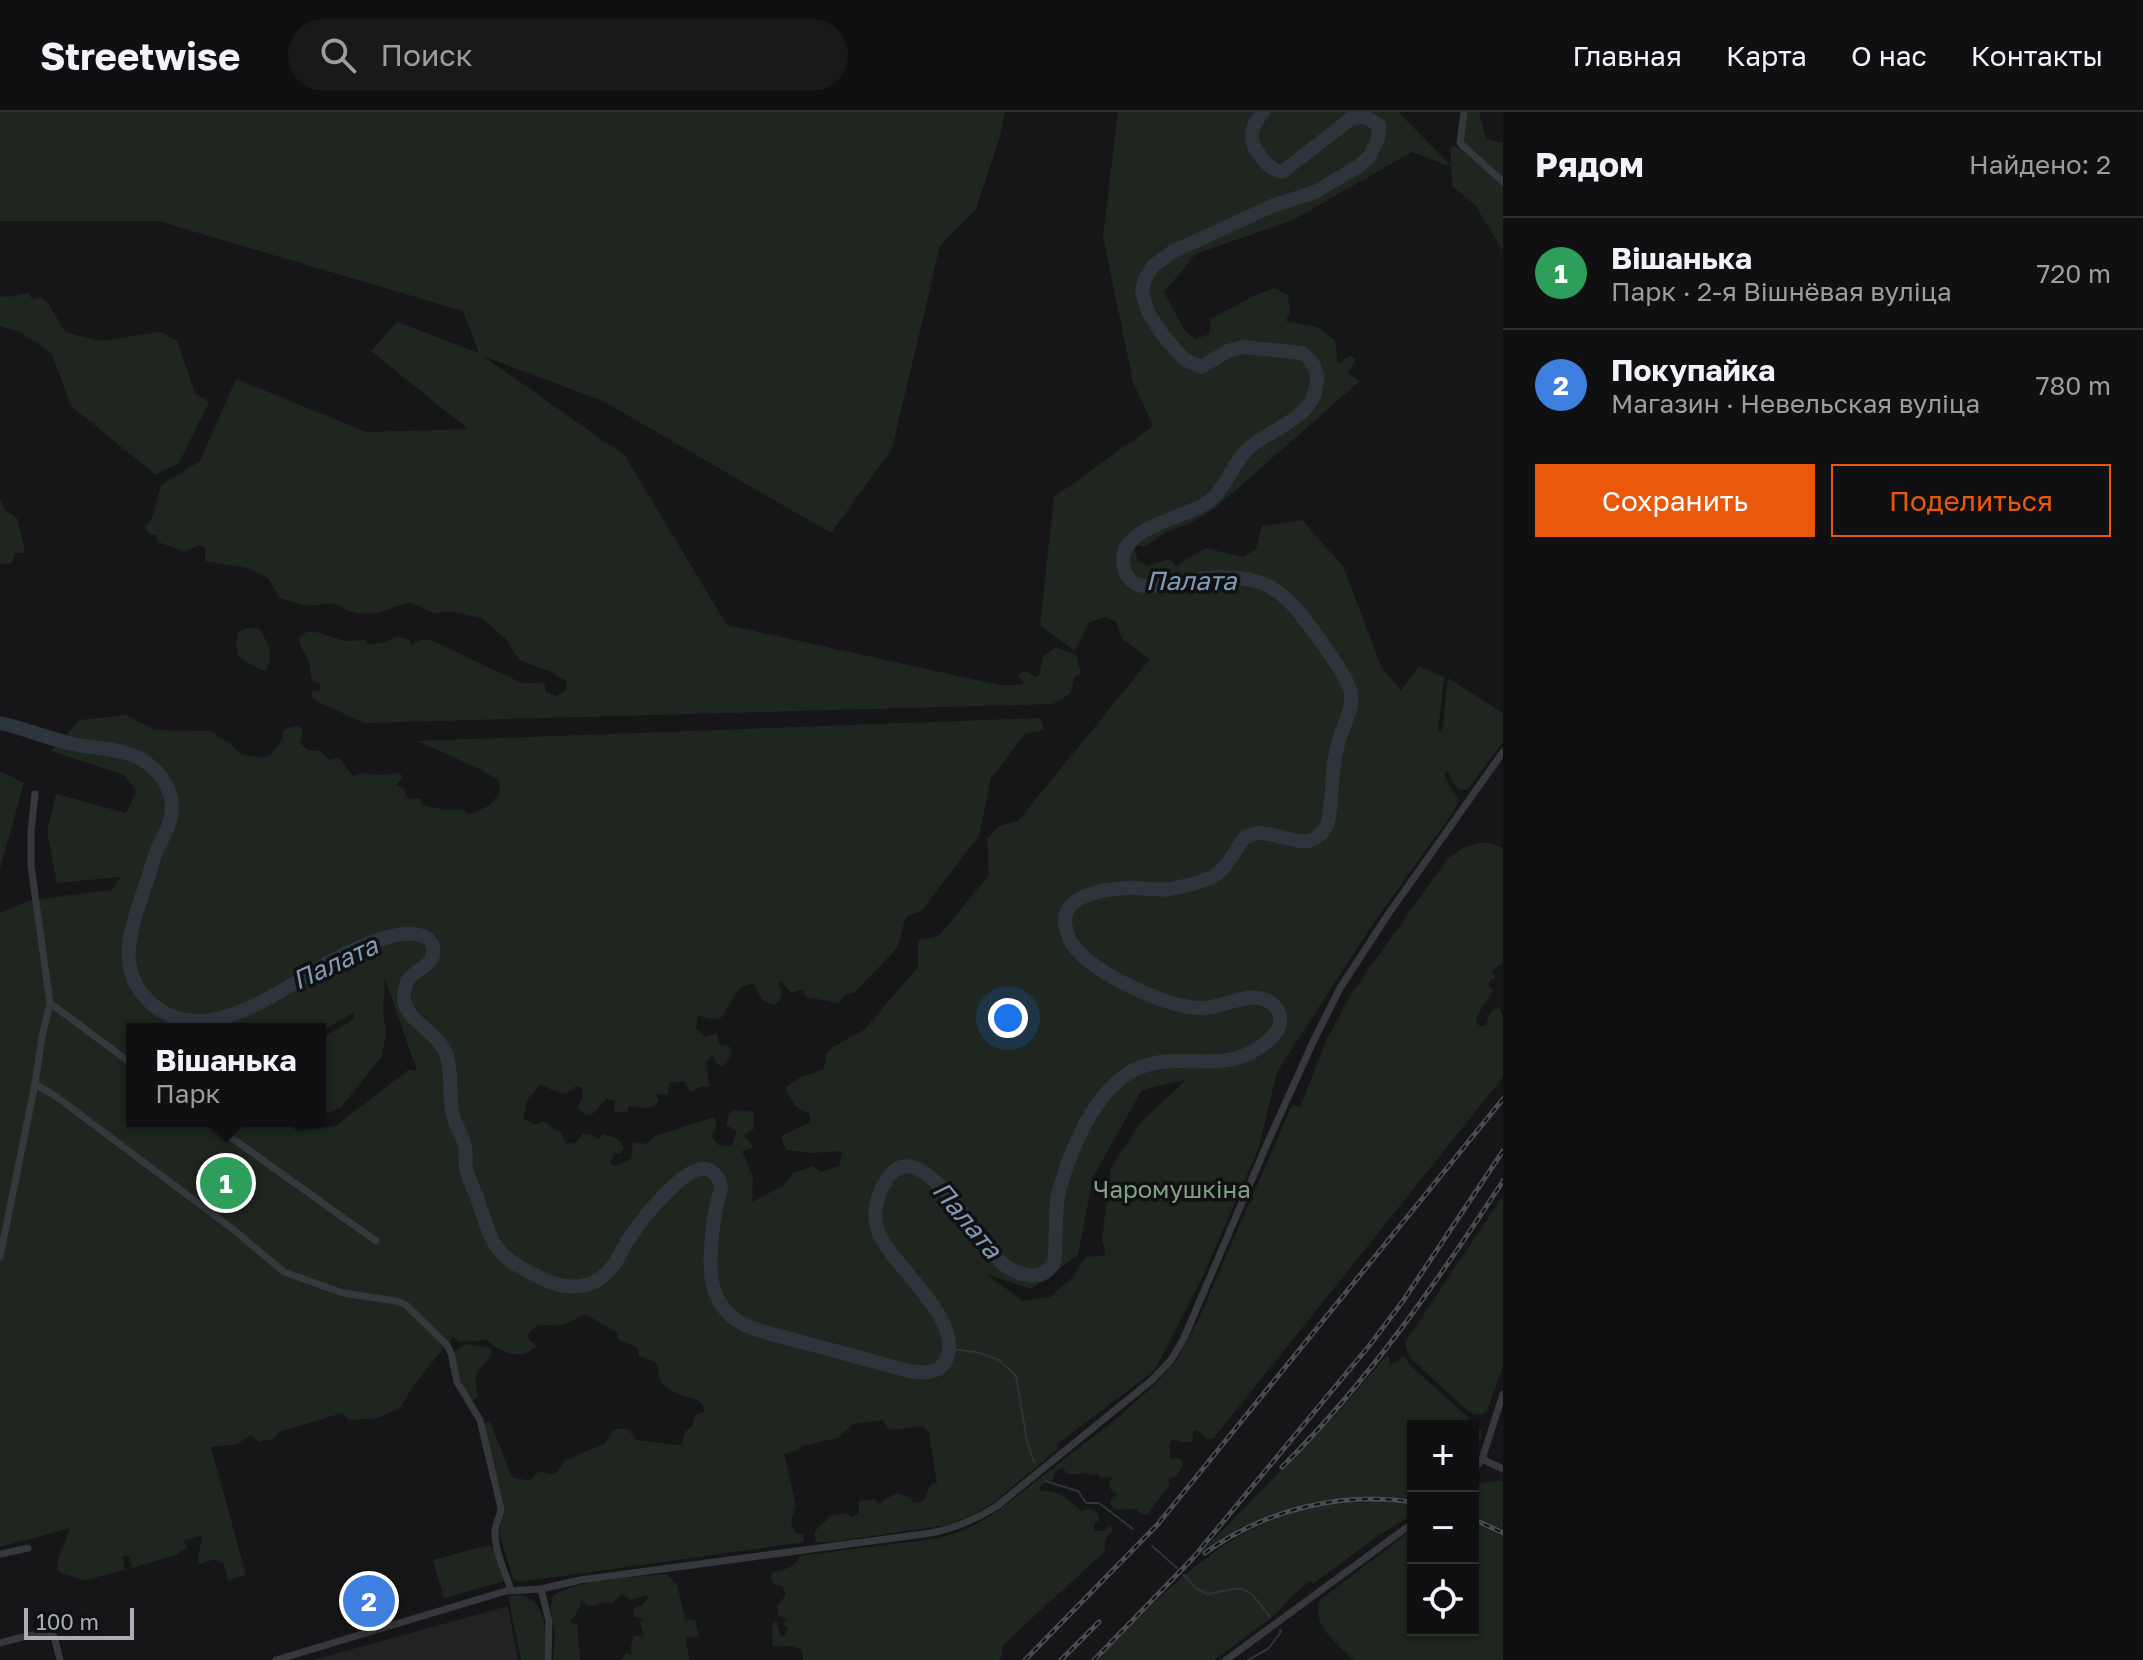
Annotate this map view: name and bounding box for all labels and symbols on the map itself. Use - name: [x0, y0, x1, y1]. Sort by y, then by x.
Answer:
- water label: Палата: [1146, 565, 1238, 596]
- water label: Палата: [287, 929, 384, 996]
- your location: [988, 998, 1028, 1038]
- pin: 1: [200, 1153, 252, 1213]
- park label: Чаромушкіна: [1093, 1174, 1251, 1203]
- water label: Палата: [926, 1175, 1009, 1265]
- pin: 2: [343, 1571, 395, 1631]
- scale bar: [24, 1604, 134, 1640]

